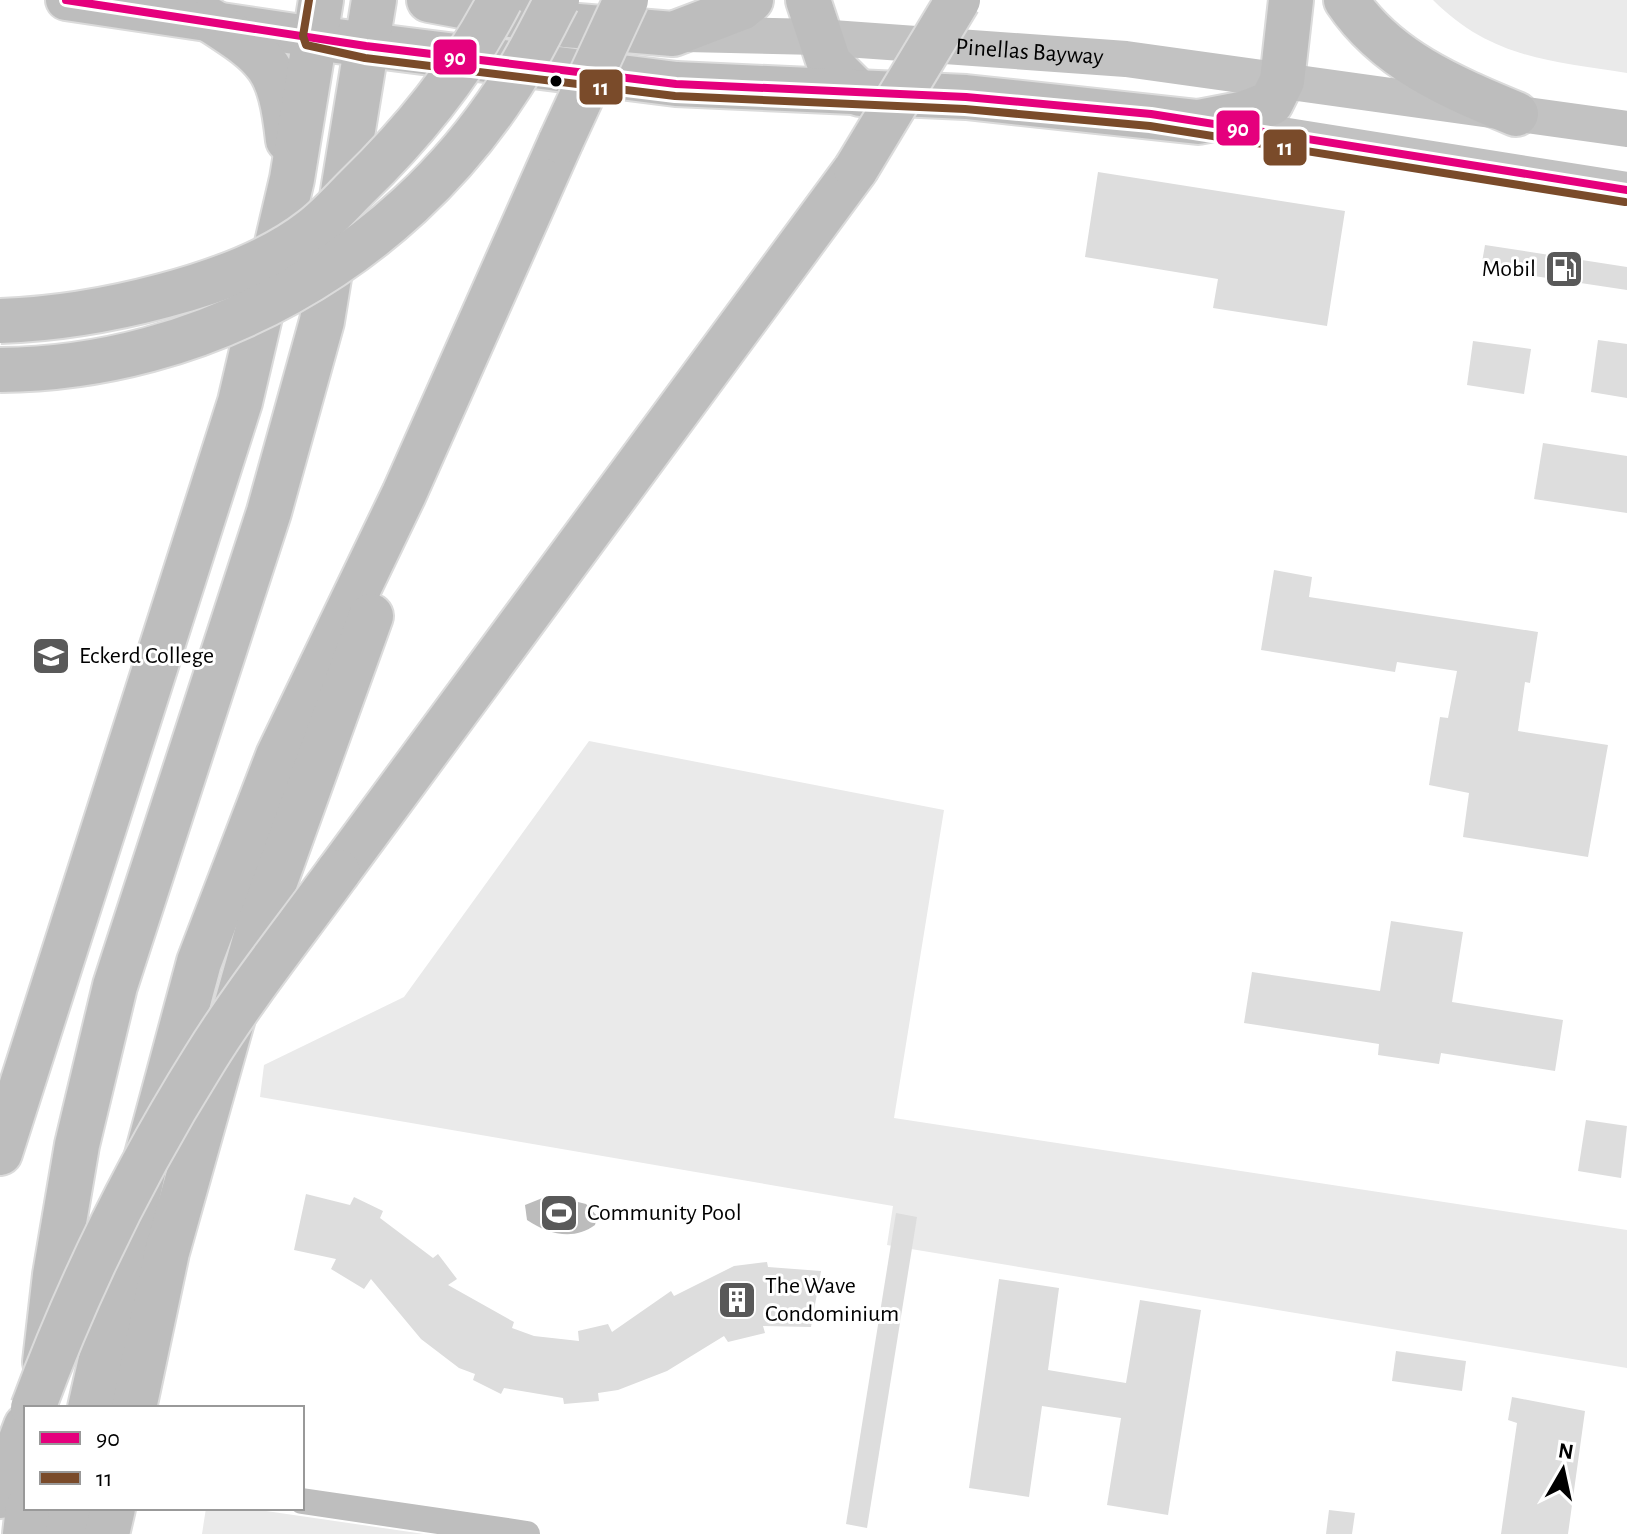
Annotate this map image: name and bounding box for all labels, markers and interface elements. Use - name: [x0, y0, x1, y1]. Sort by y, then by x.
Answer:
- street label: Pinellas Bayway: [955, 35, 1104, 69]
- line badge: 90: [432, 38, 478, 76]
- text: 90: [444, 47, 466, 69]
- line badge: 11: [578, 68, 624, 106]
- unlabelled marker: [548, 73, 564, 89]
- text: 11: [593, 77, 609, 99]
- line badge: 90: [1215, 109, 1261, 147]
- text: 90: [1227, 118, 1249, 140]
- line badge: 11: [1262, 128, 1308, 167]
- text: 11: [1277, 137, 1293, 159]
- fuel station icon: Mobil: [1543, 248, 1585, 290]
- place label: Mobil: [1482, 257, 1536, 281]
- school or university icon: Eckerd College: [30, 635, 72, 677]
- place label: Eckerd College: [79, 644, 214, 668]
- sports icon: Community Pool: [538, 1192, 580, 1234]
- place label: Community Pool: [587, 1201, 742, 1225]
- place label: The Wave Condominium: [765, 1274, 899, 1326]
- building icon: The Wave Condominium: [716, 1279, 758, 1321]
- legend: [24, 1406, 304, 1510]
- text: 90: [96, 1427, 120, 1451]
- north arrow: [1523, 1430, 1603, 1510]
- text: N: [1557, 1439, 1575, 1463]
- text: 11: [96, 1467, 113, 1491]

